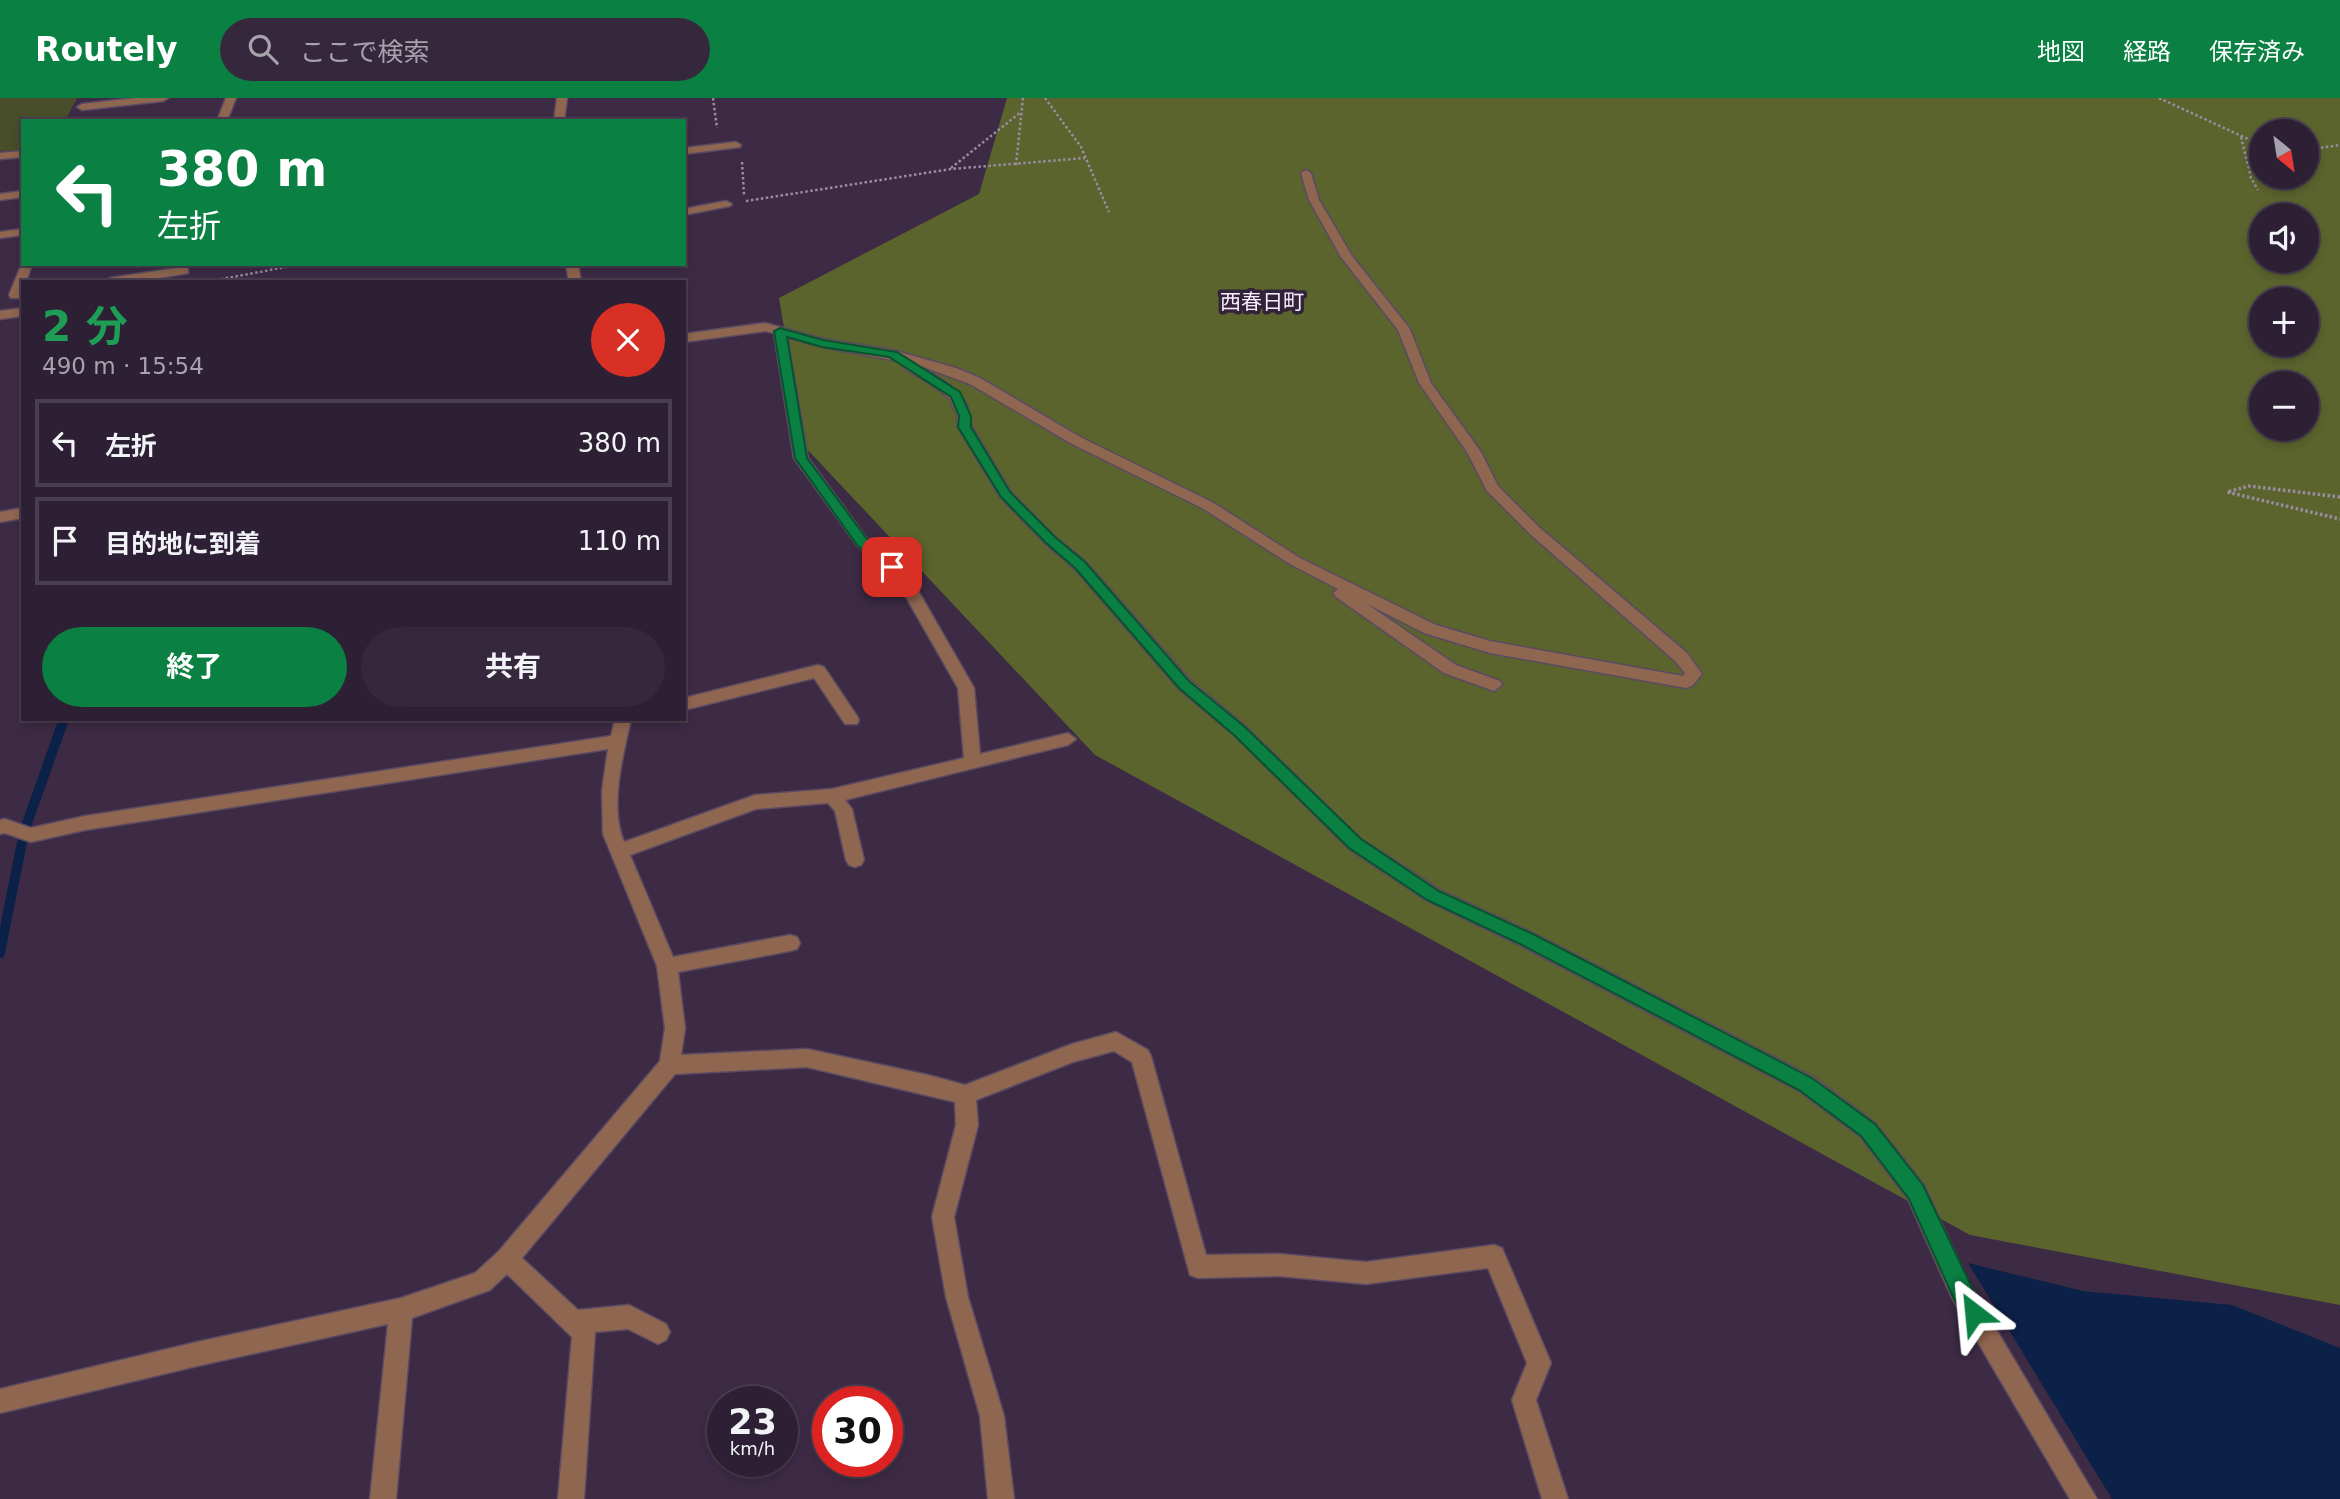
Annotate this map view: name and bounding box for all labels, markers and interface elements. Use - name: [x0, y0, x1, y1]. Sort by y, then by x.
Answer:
- search box: [220, 18, 710, 81]
- text: Routely: [35, 30, 178, 69]
- icon: search: [244, 30, 282, 68]
- text: ここで検索: [300, 37, 430, 67]
- text: 地図: [2037, 38, 2085, 66]
- text: 経路: [2123, 38, 2171, 66]
- text: 保存済み: [2209, 38, 2305, 66]
- north arrow: [2249, 119, 2319, 189]
- map controls: [2249, 119, 2319, 441]
- text: 380 m: [157, 141, 327, 198]
- icon: left: [42, 147, 133, 238]
- button: sound: [2249, 203, 2319, 273]
- text: 左折: [157, 207, 221, 245]
- button: +: [2249, 287, 2319, 357]
- district label: 西春日町: [1220, 290, 1304, 314]
- text: 2 分: [42, 302, 128, 351]
- button: close: [591, 303, 665, 377]
- text: 490 m · 15:54: [42, 353, 204, 379]
- button: −: [2249, 371, 2319, 441]
- icon: left: [46, 424, 84, 462]
- text: 380 m: [578, 428, 661, 458]
- text: 左折: [105, 431, 157, 461]
- icon: arrive: [46, 522, 84, 560]
- text: 110 m: [578, 526, 661, 556]
- text: 目的地に到着: [105, 529, 261, 559]
- pin: [862, 537, 922, 597]
- icon: arrive: [873, 548, 911, 586]
- button: 終了: [42, 627, 347, 707]
- button: 共有: [361, 627, 665, 707]
- position arrow: [1937, 1276, 2011, 1350]
- speed limit sign: 30: [812, 1386, 903, 1477]
- text: 23: [728, 1402, 777, 1442]
- text: km/h: [730, 1438, 775, 1459]

